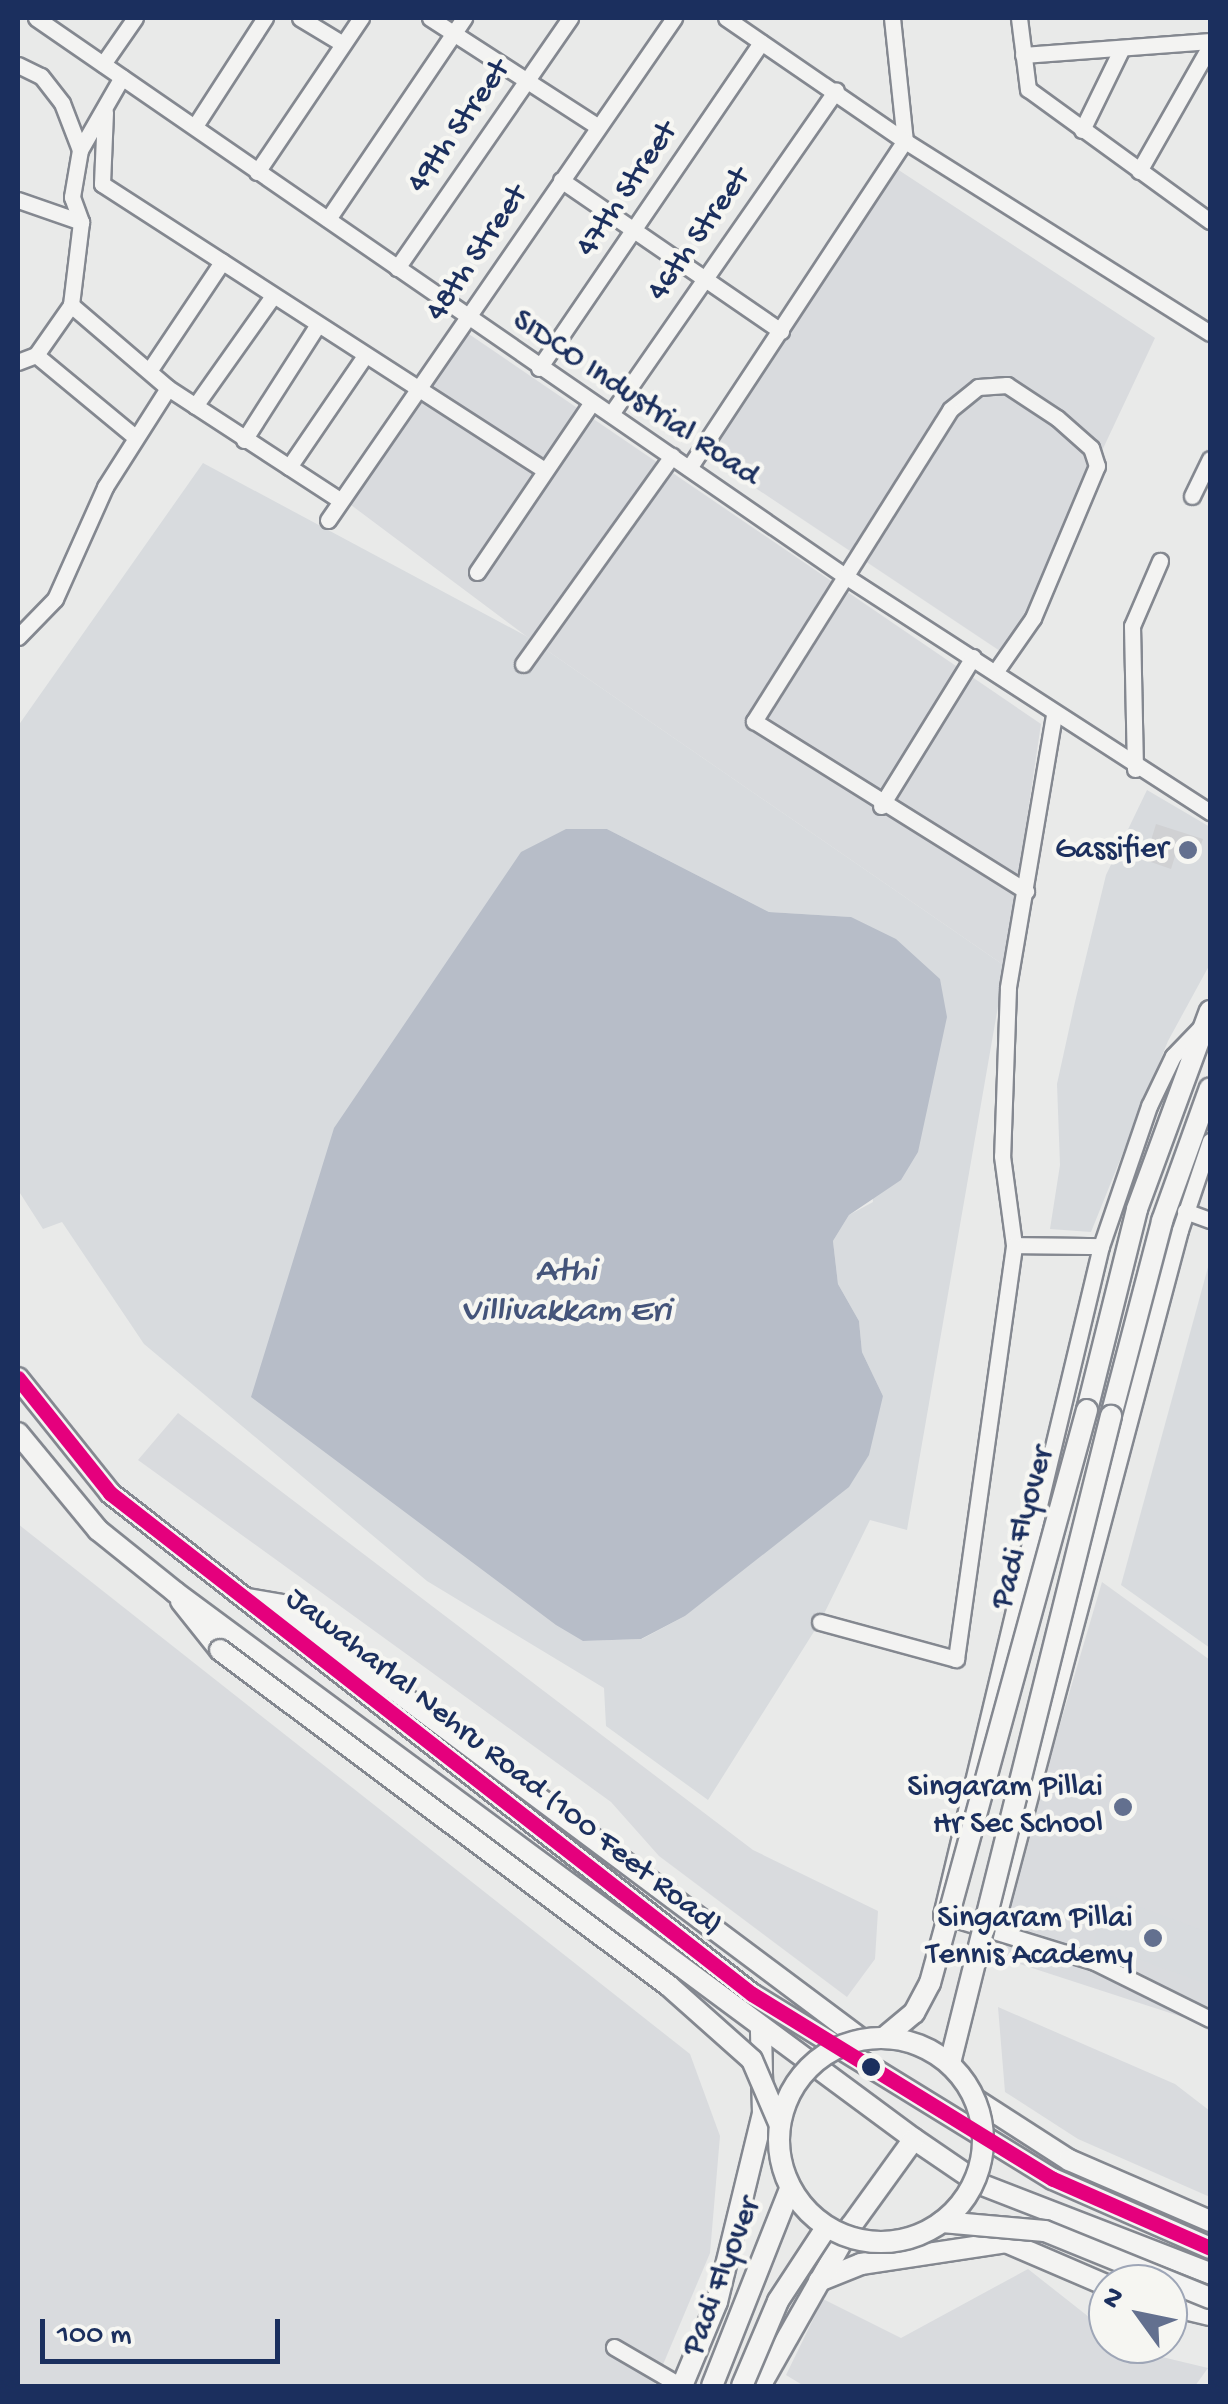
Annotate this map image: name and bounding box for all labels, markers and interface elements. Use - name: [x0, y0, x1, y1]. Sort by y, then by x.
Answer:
- street label: 49th Street: [400, 53, 520, 201]
- street label: 47th Street: [569, 115, 687, 265]
- street label: 46th Street: [640, 161, 760, 309]
- street label: 48th Street: [419, 179, 537, 329]
- street label: SIDCO Industrial Road: [504, 302, 766, 496]
- place label: Gassifier: [1055, 831, 1168, 869]
- marker: Gassifier: [1177, 839, 1199, 861]
- water label: Athi Villivakkam Eri: [461, 1252, 671, 1334]
- street label: Padi Flyover: [984, 1443, 1064, 1613]
- street label: Jawaharlal Nehru Road (100 Feet Road): [277, 1580, 729, 1946]
- place label: Singaram Pillai Hr Sec School: [907, 1770, 1103, 1845]
- marker: Singaram Pillai Hr Sec School: [1112, 1796, 1134, 1818]
- place label: Singaram Pillai Tennis Academy: [926, 1901, 1133, 1976]
- marker: Singaram Pillai Tennis Academy: [1142, 1927, 1164, 1949]
- unlabelled marker: [861, 2057, 881, 2077]
- street label: Padi Flyover: [675, 2192, 771, 2362]
- north arrow: [1088, 2264, 1188, 2364]
- text: N: [1095, 2282, 1133, 2315]
- scale bar: [45, 2299, 285, 2361]
- text: 100 m: [57, 2319, 132, 2354]

